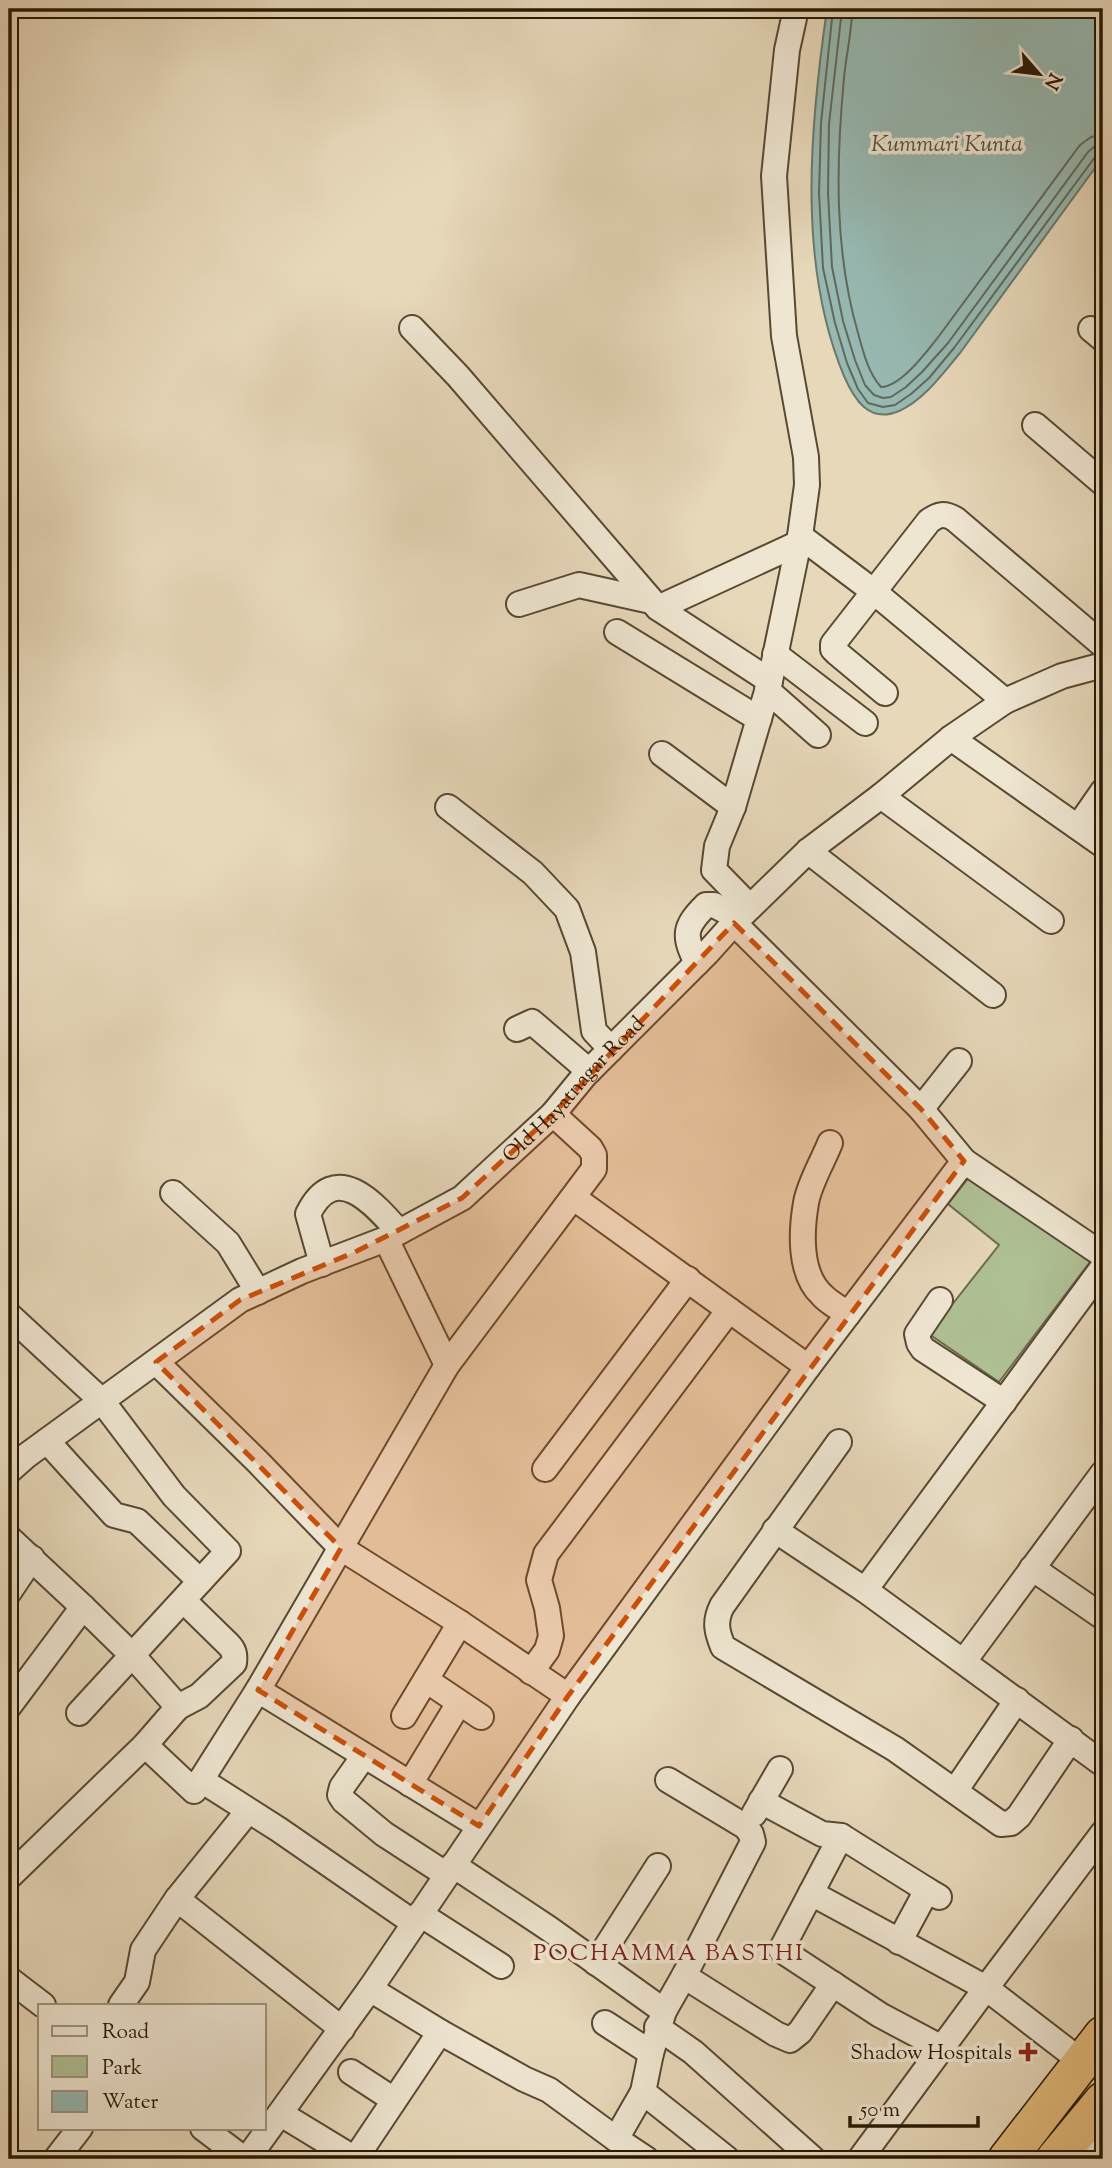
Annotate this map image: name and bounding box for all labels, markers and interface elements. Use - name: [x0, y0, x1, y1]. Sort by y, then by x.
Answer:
- north arrow: [1004, 38, 1074, 108]
- text: N: [1036, 68, 1067, 94]
- water label: Kummari Kunta: [871, 129, 1023, 162]
- street label: Old Hayatnagar Road: [496, 1010, 653, 1171]
- district label: POCHAMMA BASTHI: [533, 1938, 805, 1971]
- legend: [38, 2004, 266, 2130]
- text: Road: [102, 2018, 149, 2048]
- place label: Shadow Hospitals: [850, 2039, 1012, 2069]
- marker: Shadow Hospitals: [1018, 2042, 1038, 2062]
- text: Park: [102, 2054, 143, 2084]
- scale bar: [850, 2084, 977, 2128]
- text: Water: [102, 2088, 159, 2118]
- text: 50 m: [859, 2096, 900, 2126]

